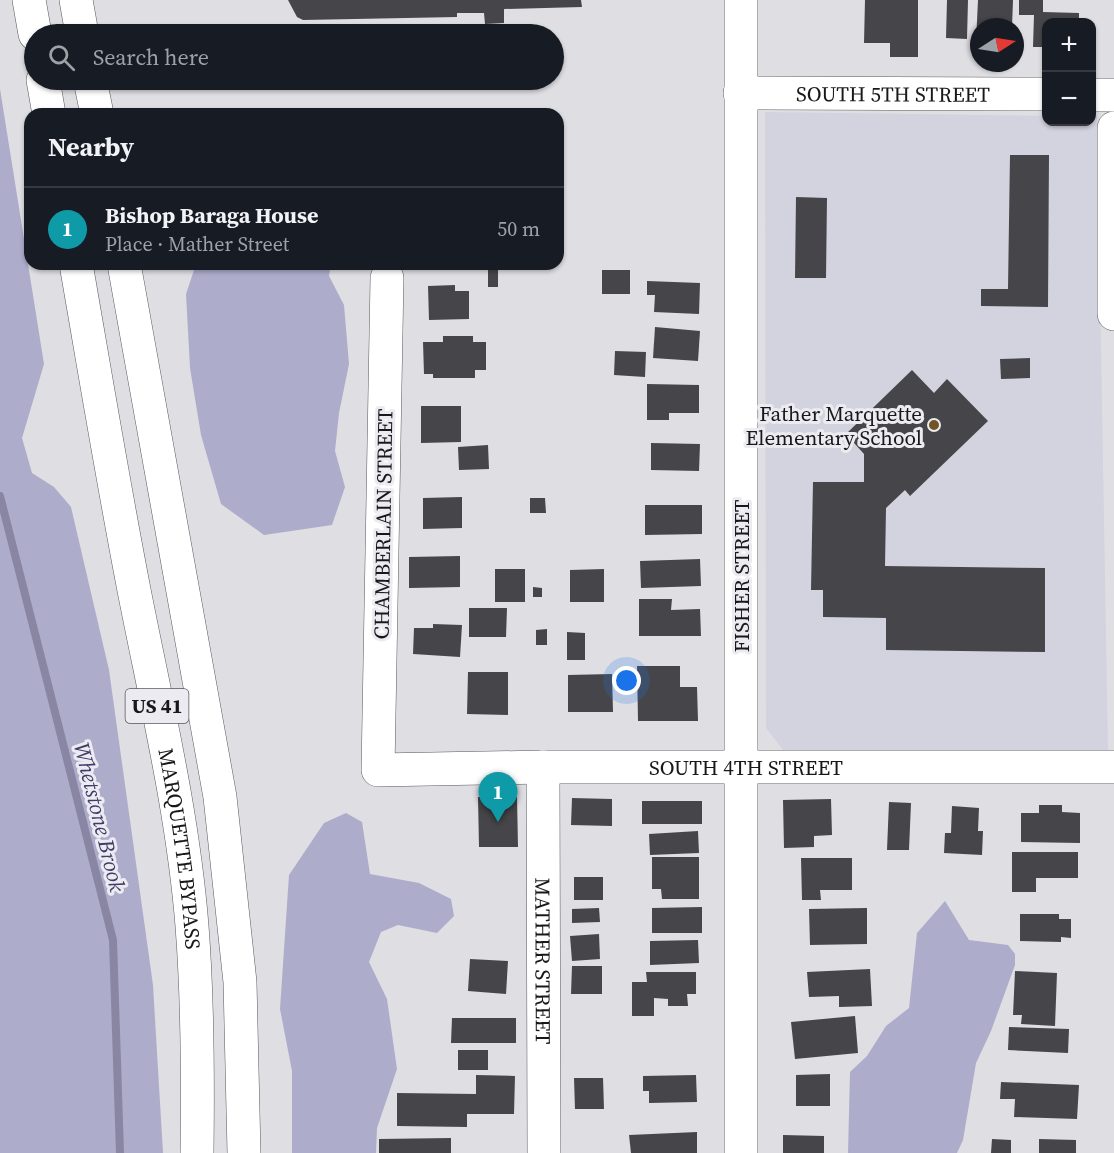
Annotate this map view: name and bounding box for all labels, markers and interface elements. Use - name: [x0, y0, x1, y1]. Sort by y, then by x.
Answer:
- north arrow: [970, 18, 1024, 72]
- map controls: [1042, 18, 1096, 126]
- button: +: [1042, 18, 1096, 72]
- search box: [24, 24, 564, 90]
- icon: search: [45, 41, 78, 74]
- text: Search here: [93, 42, 209, 72]
- button: −: [1042, 72, 1096, 126]
- street label: SOUTH 5TH STREET: [796, 79, 990, 108]
- text: Nearby: [48, 129, 134, 165]
- text: Bishop Baraga House: [105, 200, 319, 230]
- text: 1: [62, 215, 73, 243]
- text: 50 m: [497, 215, 540, 243]
- text: Place · Mather Street: [105, 230, 289, 258]
- place label: Father Marquette Elementary School: [745, 399, 922, 452]
- street label: CHAMBERLAIN STREET: [366, 408, 400, 640]
- marker: Father Marquette Elementary School: [927, 418, 941, 432]
- street label: FISHER STREET: [727, 499, 756, 652]
- your location: [612, 666, 641, 695]
- road number: US 41: [126, 689, 188, 723]
- water label: Whetstone Brook: [67, 739, 133, 895]
- street label: MARQUETTE BYPASS: [152, 745, 208, 950]
- street label: SOUTH 4TH STREET: [649, 753, 843, 782]
- pin: 1: [478, 772, 518, 822]
- street label: MATHER STREET: [529, 877, 558, 1045]

